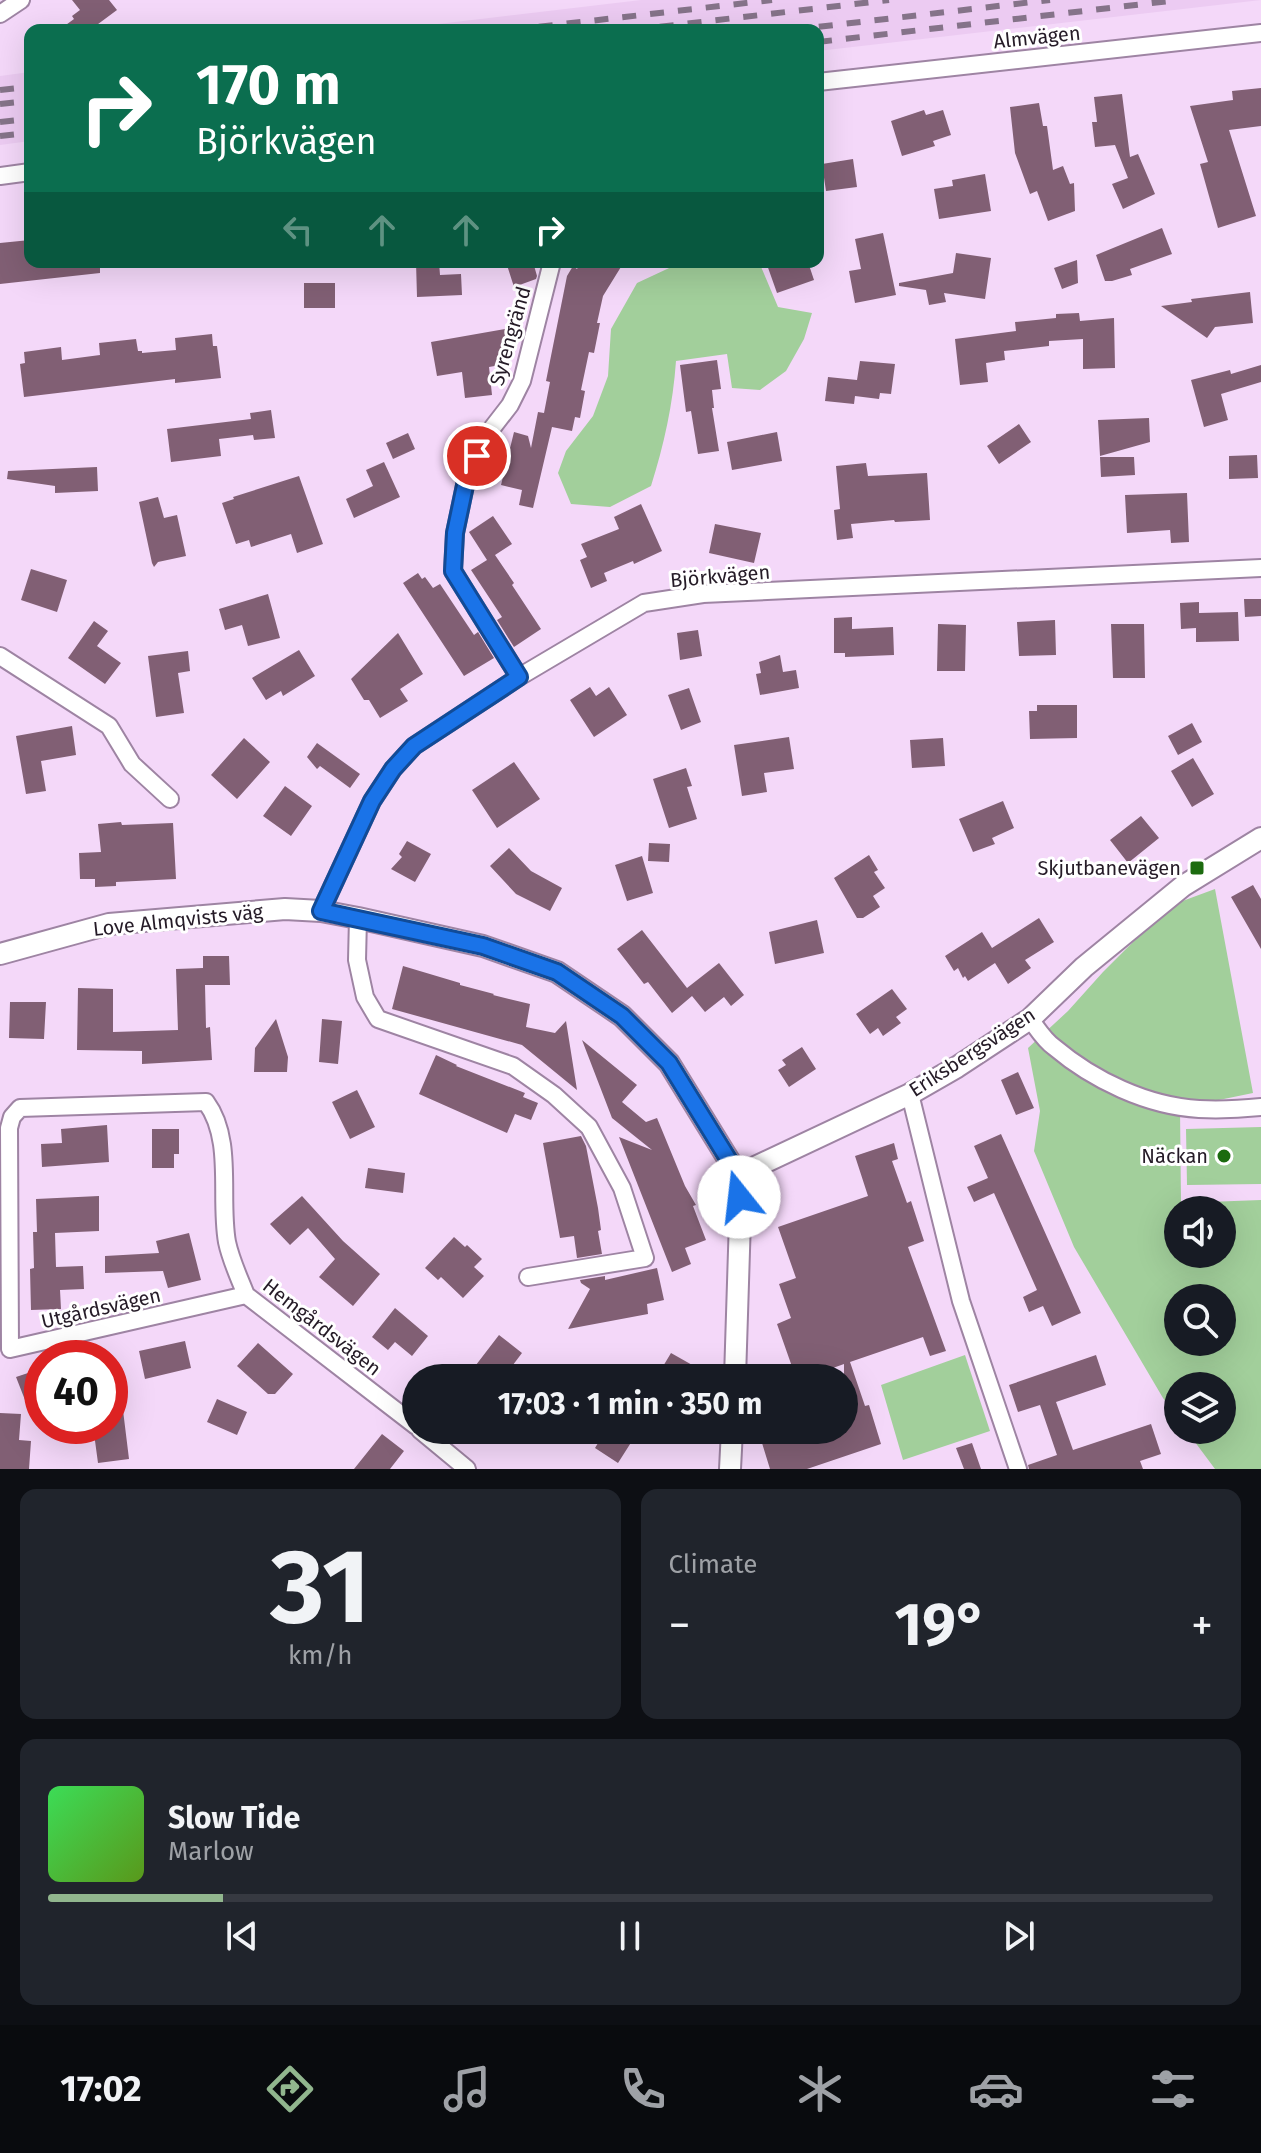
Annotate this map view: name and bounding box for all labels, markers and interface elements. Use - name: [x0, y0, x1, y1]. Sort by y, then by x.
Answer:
- street label: Almvägen: [992, 21, 1082, 53]
- text: 170 m: [196, 52, 341, 119]
- icon: right: [64, 56, 168, 160]
- text: Björkvägen: [196, 120, 377, 164]
- icon: left: [276, 208, 320, 252]
- icon: ahead: [360, 208, 404, 252]
- icon: ahead: [444, 208, 488, 252]
- icon: right: [528, 208, 572, 252]
- street label: Syrengränd: [484, 284, 536, 388]
- pin: [443, 422, 511, 490]
- icon: arrive: [455, 434, 499, 478]
- street label: Björkvägen: [669, 560, 771, 592]
- place label: Skjutbanevägen: [1037, 856, 1181, 880]
- marker: Skjutbanevägen: [1188, 859, 1206, 877]
- street label: Love Almqvists väg: [92, 899, 265, 941]
- street label: Eriksbergsvägen: [904, 1002, 1040, 1102]
- place label: Näckan: [1141, 1144, 1208, 1168]
- marker: Näckan: [1215, 1147, 1233, 1165]
- position arrow: [697, 1155, 781, 1239]
- map controls: [1164, 1196, 1236, 1444]
- button: sound: [1164, 1196, 1236, 1268]
- street label: Hemgårdsvägen: [258, 1273, 386, 1381]
- street label: Utgårdsvägen: [39, 1283, 163, 1333]
- button: search: [1164, 1284, 1236, 1356]
- speed limit sign: 40: [24, 1340, 128, 1444]
- button: layers: [1164, 1372, 1236, 1444]
- text: 17:03 · 1 min · 350 m: [498, 1386, 762, 1422]
- text: 31: [270, 1525, 370, 1650]
- text: Climate: [669, 1549, 757, 1580]
- text: 19°: [894, 1589, 987, 1661]
- text: −: [669, 1599, 691, 1652]
- text: +: [1191, 1599, 1213, 1652]
- text: km/h: [288, 1640, 352, 1671]
- text: Slow Tide: [168, 1800, 300, 1836]
- text: Marlow: [168, 1836, 254, 1867]
- icon: previous: [220, 1914, 264, 1958]
- icon: pause: [608, 1914, 652, 1958]
- icon: next: [997, 1914, 1041, 1958]
- icon: directions: [262, 2061, 318, 2117]
- icon: music: [439, 2061, 495, 2117]
- icon: phone: [615, 2061, 671, 2117]
- icon: climate: [792, 2061, 848, 2117]
- icon: car: [968, 2061, 1024, 2117]
- icon: filters: [1145, 2061, 1201, 2117]
- text: 17:02: [60, 2067, 142, 2111]

